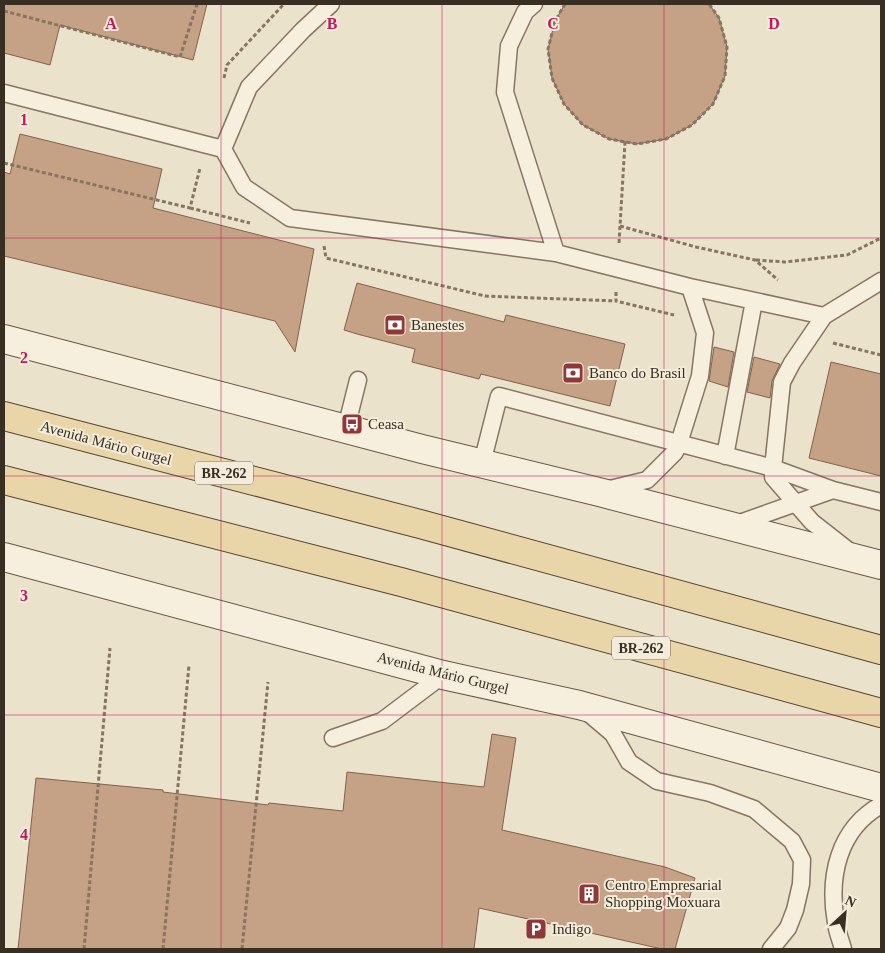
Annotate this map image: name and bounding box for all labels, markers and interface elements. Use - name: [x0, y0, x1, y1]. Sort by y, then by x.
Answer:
- text: A: [105, 15, 117, 32]
- text: B: [327, 15, 338, 32]
- text: C: [547, 15, 559, 32]
- text: D: [768, 15, 780, 32]
- text: 1: [20, 111, 28, 128]
- bank icon: Banestes: [383, 313, 407, 337]
- place label: Banestes: [411, 317, 464, 333]
- text: 2: [20, 349, 28, 366]
- bank icon: Banco do Brasil: [561, 361, 585, 385]
- place label: Banco do Brasil: [589, 365, 686, 381]
- bus stop icon: Ceasa: [340, 412, 364, 436]
- place label: Ceasa: [368, 416, 404, 432]
- street label: Avenida Mário Gurgel: [39, 418, 173, 468]
- road number: BR-262: [195, 462, 253, 484]
- text: 3: [20, 587, 28, 604]
- road number: BR-262: [612, 636, 670, 660]
- street label: Avenida Mário Gurgel: [375, 649, 511, 697]
- text: 4: [20, 826, 28, 843]
- place label: Centro Empresarial Shopping Moxuara: [605, 877, 722, 910]
- building icon: Centro Empresarial Shopping Moxuara: [577, 882, 601, 906]
- north arrow: [820, 888, 870, 938]
- text: N: [843, 893, 858, 911]
- parking icon: Indigo: [524, 917, 548, 941]
- place label: Indigo: [552, 921, 591, 937]

